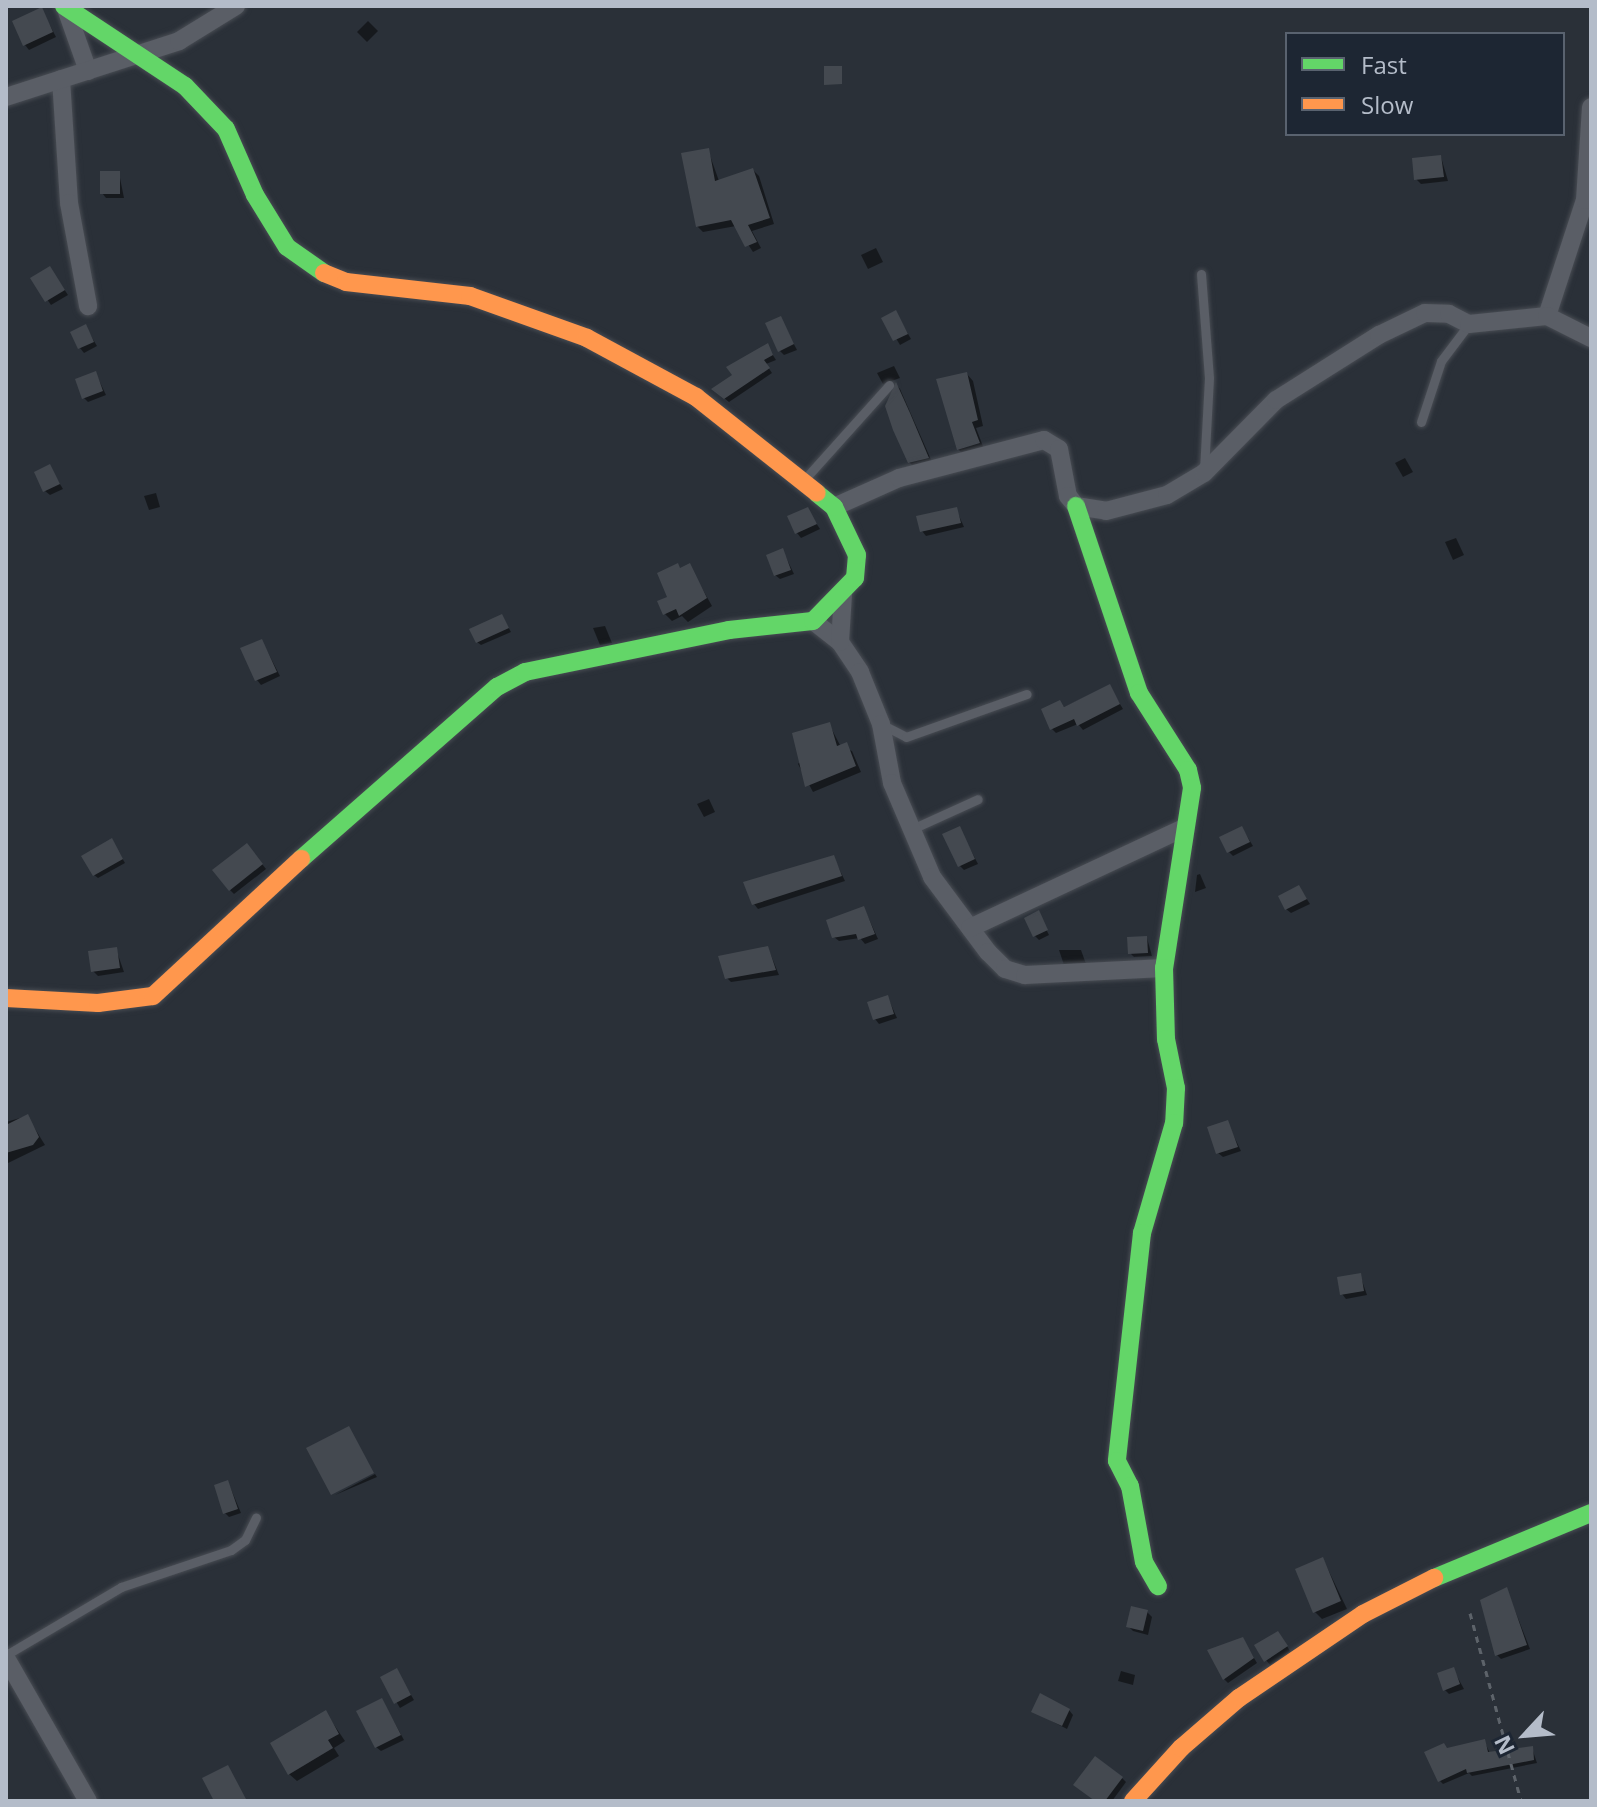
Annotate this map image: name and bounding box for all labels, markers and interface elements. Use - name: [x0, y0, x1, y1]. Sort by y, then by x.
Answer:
- legend: [1285, 32, 1565, 136]
- text: Fast: [1361, 48, 1407, 81]
- text: Slow: [1361, 88, 1413, 121]
- north arrow: [1485, 1695, 1565, 1775]
- text: N: [1486, 1731, 1521, 1760]

